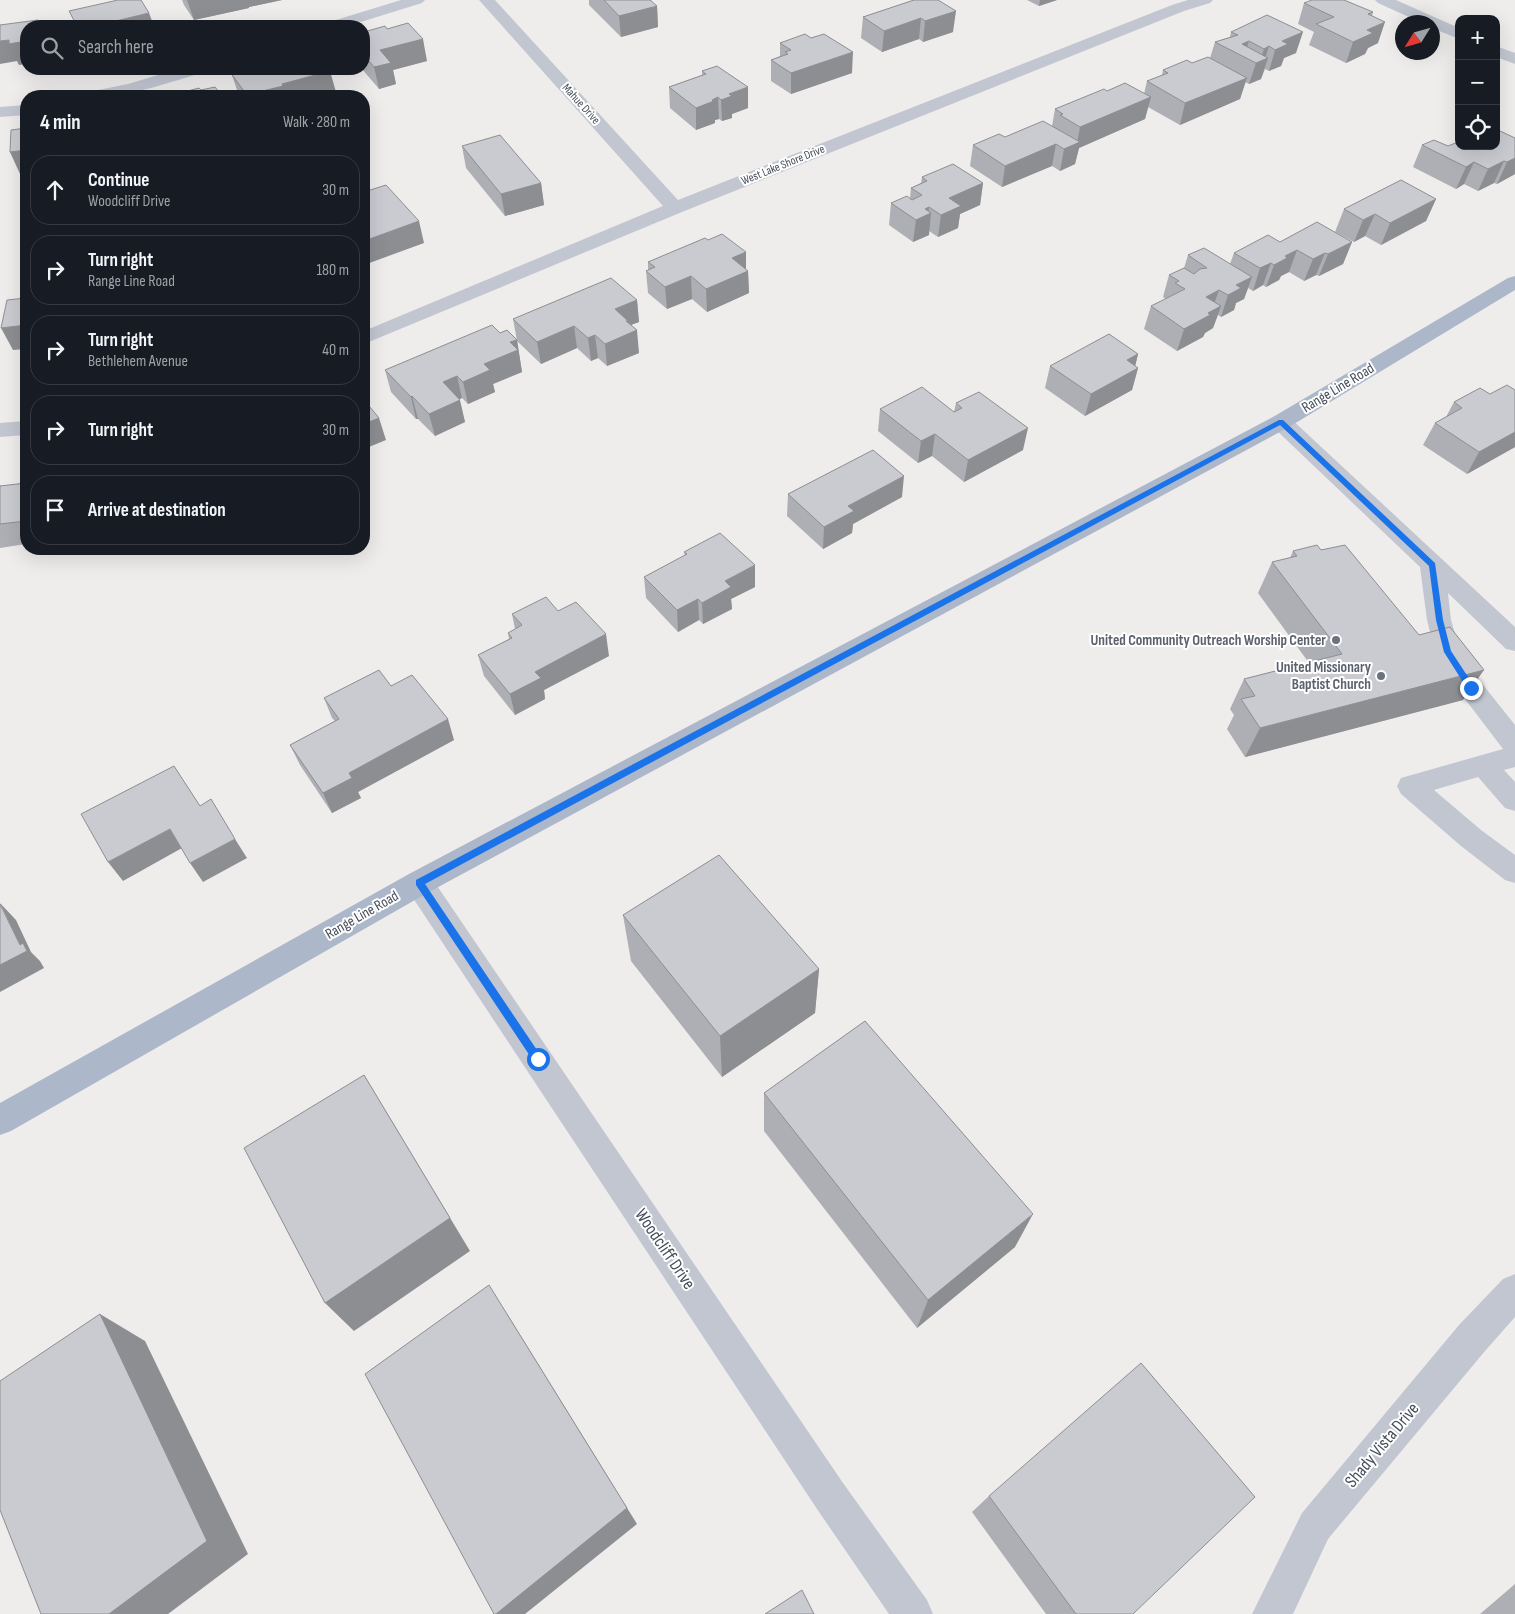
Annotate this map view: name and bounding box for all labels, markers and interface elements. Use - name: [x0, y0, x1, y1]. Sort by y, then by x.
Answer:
- north arrow: [1395, 15, 1440, 60]
- map controls: [1455, 15, 1500, 150]
- button: +: [1455, 15, 1500, 60]
- search box: [20, 20, 370, 75]
- icon: search: [38, 34, 66, 62]
- text: Search here: [78, 36, 154, 59]
- button: −: [1455, 60, 1500, 105]
- street label: Mahue Drive: [559, 81, 603, 128]
- button: locate: [1455, 105, 1500, 150]
- text: 4 min: [40, 110, 81, 135]
- text: Walk · 280 m: [283, 113, 350, 132]
- street label: West Lake Shore Drive: [739, 141, 827, 189]
- text: Continue: [88, 169, 149, 192]
- icon: ahead: [41, 176, 69, 204]
- text: 30 m: [322, 181, 349, 200]
- text: Woodcliff Drive: [88, 192, 170, 211]
- text: Turn right: [88, 249, 153, 272]
- icon: right: [41, 256, 69, 284]
- text: 180 m: [316, 261, 349, 280]
- text: Range Line Road: [88, 272, 175, 291]
- text: Turn right: [88, 329, 153, 352]
- icon: right: [41, 336, 69, 364]
- text: 40 m: [322, 341, 349, 360]
- text: Bethlehem Avenue: [88, 352, 188, 371]
- street label: Range Line Road: [1298, 359, 1378, 417]
- icon: right: [41, 416, 69, 444]
- text: Turn right: [88, 419, 153, 442]
- text: 30 m: [322, 421, 349, 440]
- icon: arrive: [41, 496, 69, 524]
- text: Arrive at destination: [88, 499, 226, 522]
- place label: United Community Outreach Worship Center: [1091, 631, 1326, 650]
- marker: United Community Outreach Worship Center: [1330, 634, 1342, 646]
- place label: United Missionary Baptist Church: [1276, 658, 1372, 694]
- marker: United Missionary Baptist Church: [1375, 670, 1387, 682]
- route end: [1460, 677, 1483, 700]
- street label: Range Line Road: [322, 886, 402, 944]
- route start: [527, 1048, 550, 1071]
- street label: Woodcliff Drive: [630, 1205, 700, 1293]
- street label: Shady Vista Drive: [1340, 1398, 1424, 1492]

